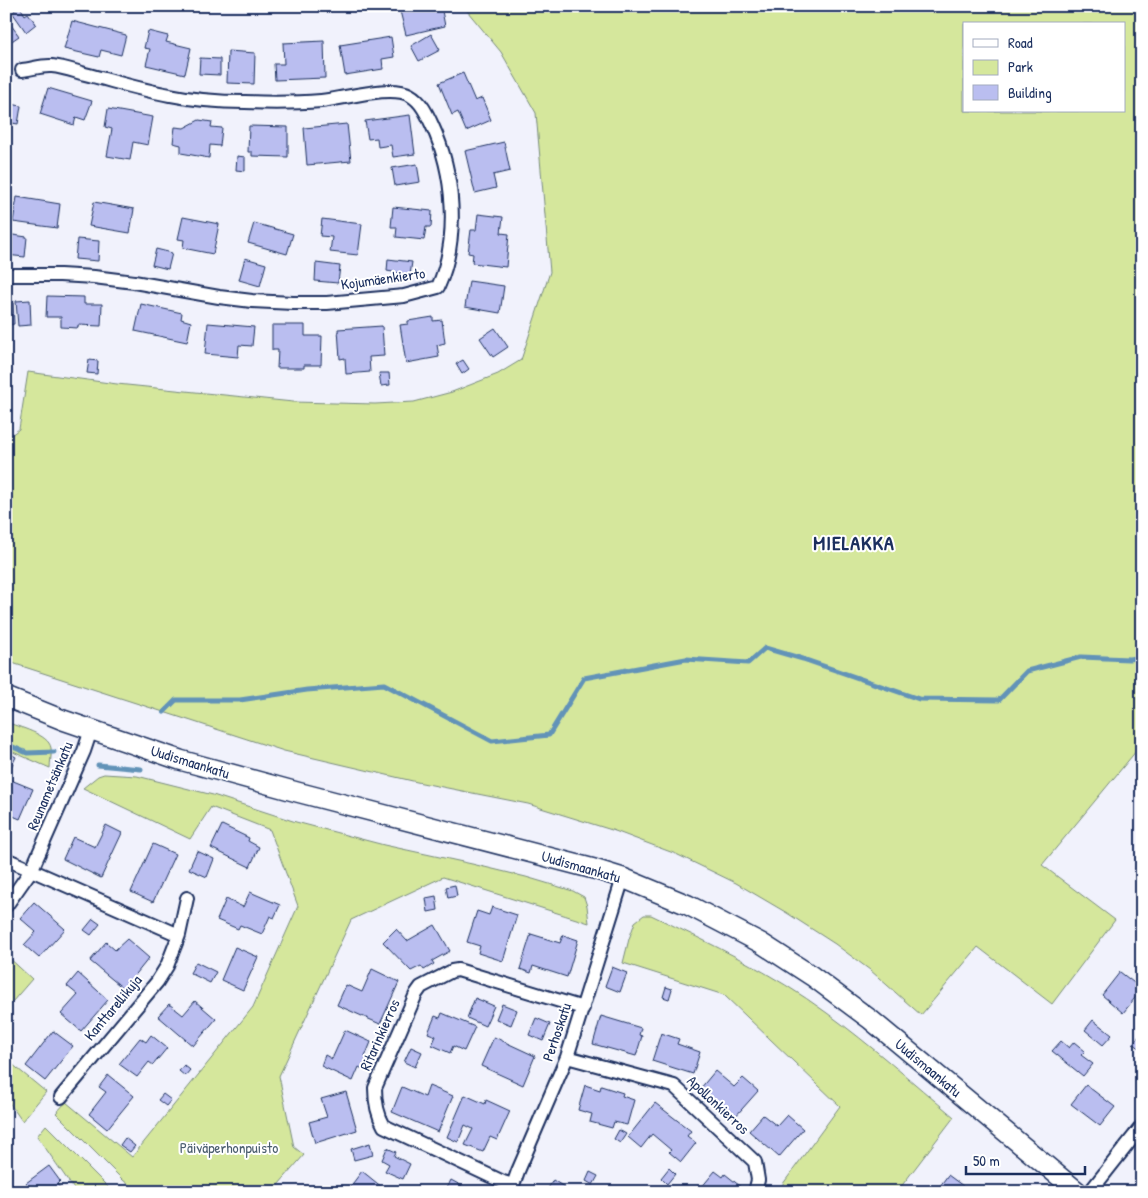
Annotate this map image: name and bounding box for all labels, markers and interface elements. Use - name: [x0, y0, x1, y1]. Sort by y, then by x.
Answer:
- legend: [963, 22, 1126, 112]
- text: Road: [1008, 32, 1033, 53]
- text: Park: [1008, 56, 1033, 77]
- text: Building: [1008, 82, 1052, 103]
- street label: Kojumäenkierto: [339, 262, 426, 295]
- district label: MIELAKKA: [813, 529, 895, 556]
- street label: Reunametsänkatu: [21, 738, 78, 833]
- street label: Uudismaankatu: [148, 740, 232, 783]
- street label: Uudismaankatu: [539, 845, 623, 888]
- street label: Kanttarellikuja: [79, 970, 146, 1045]
- street label: Ritarinkierros: [354, 996, 405, 1074]
- street label: Perhoskatu: [537, 1000, 576, 1064]
- street label: Uudismaankatu: [890, 1033, 966, 1102]
- street label: Apollonkierros: [683, 1070, 754, 1139]
- park label: Päiväperhonpuisto: [180, 1137, 278, 1158]
- scale bar: [966, 1143, 1084, 1175]
- text: 50 m: [973, 1150, 1000, 1171]

